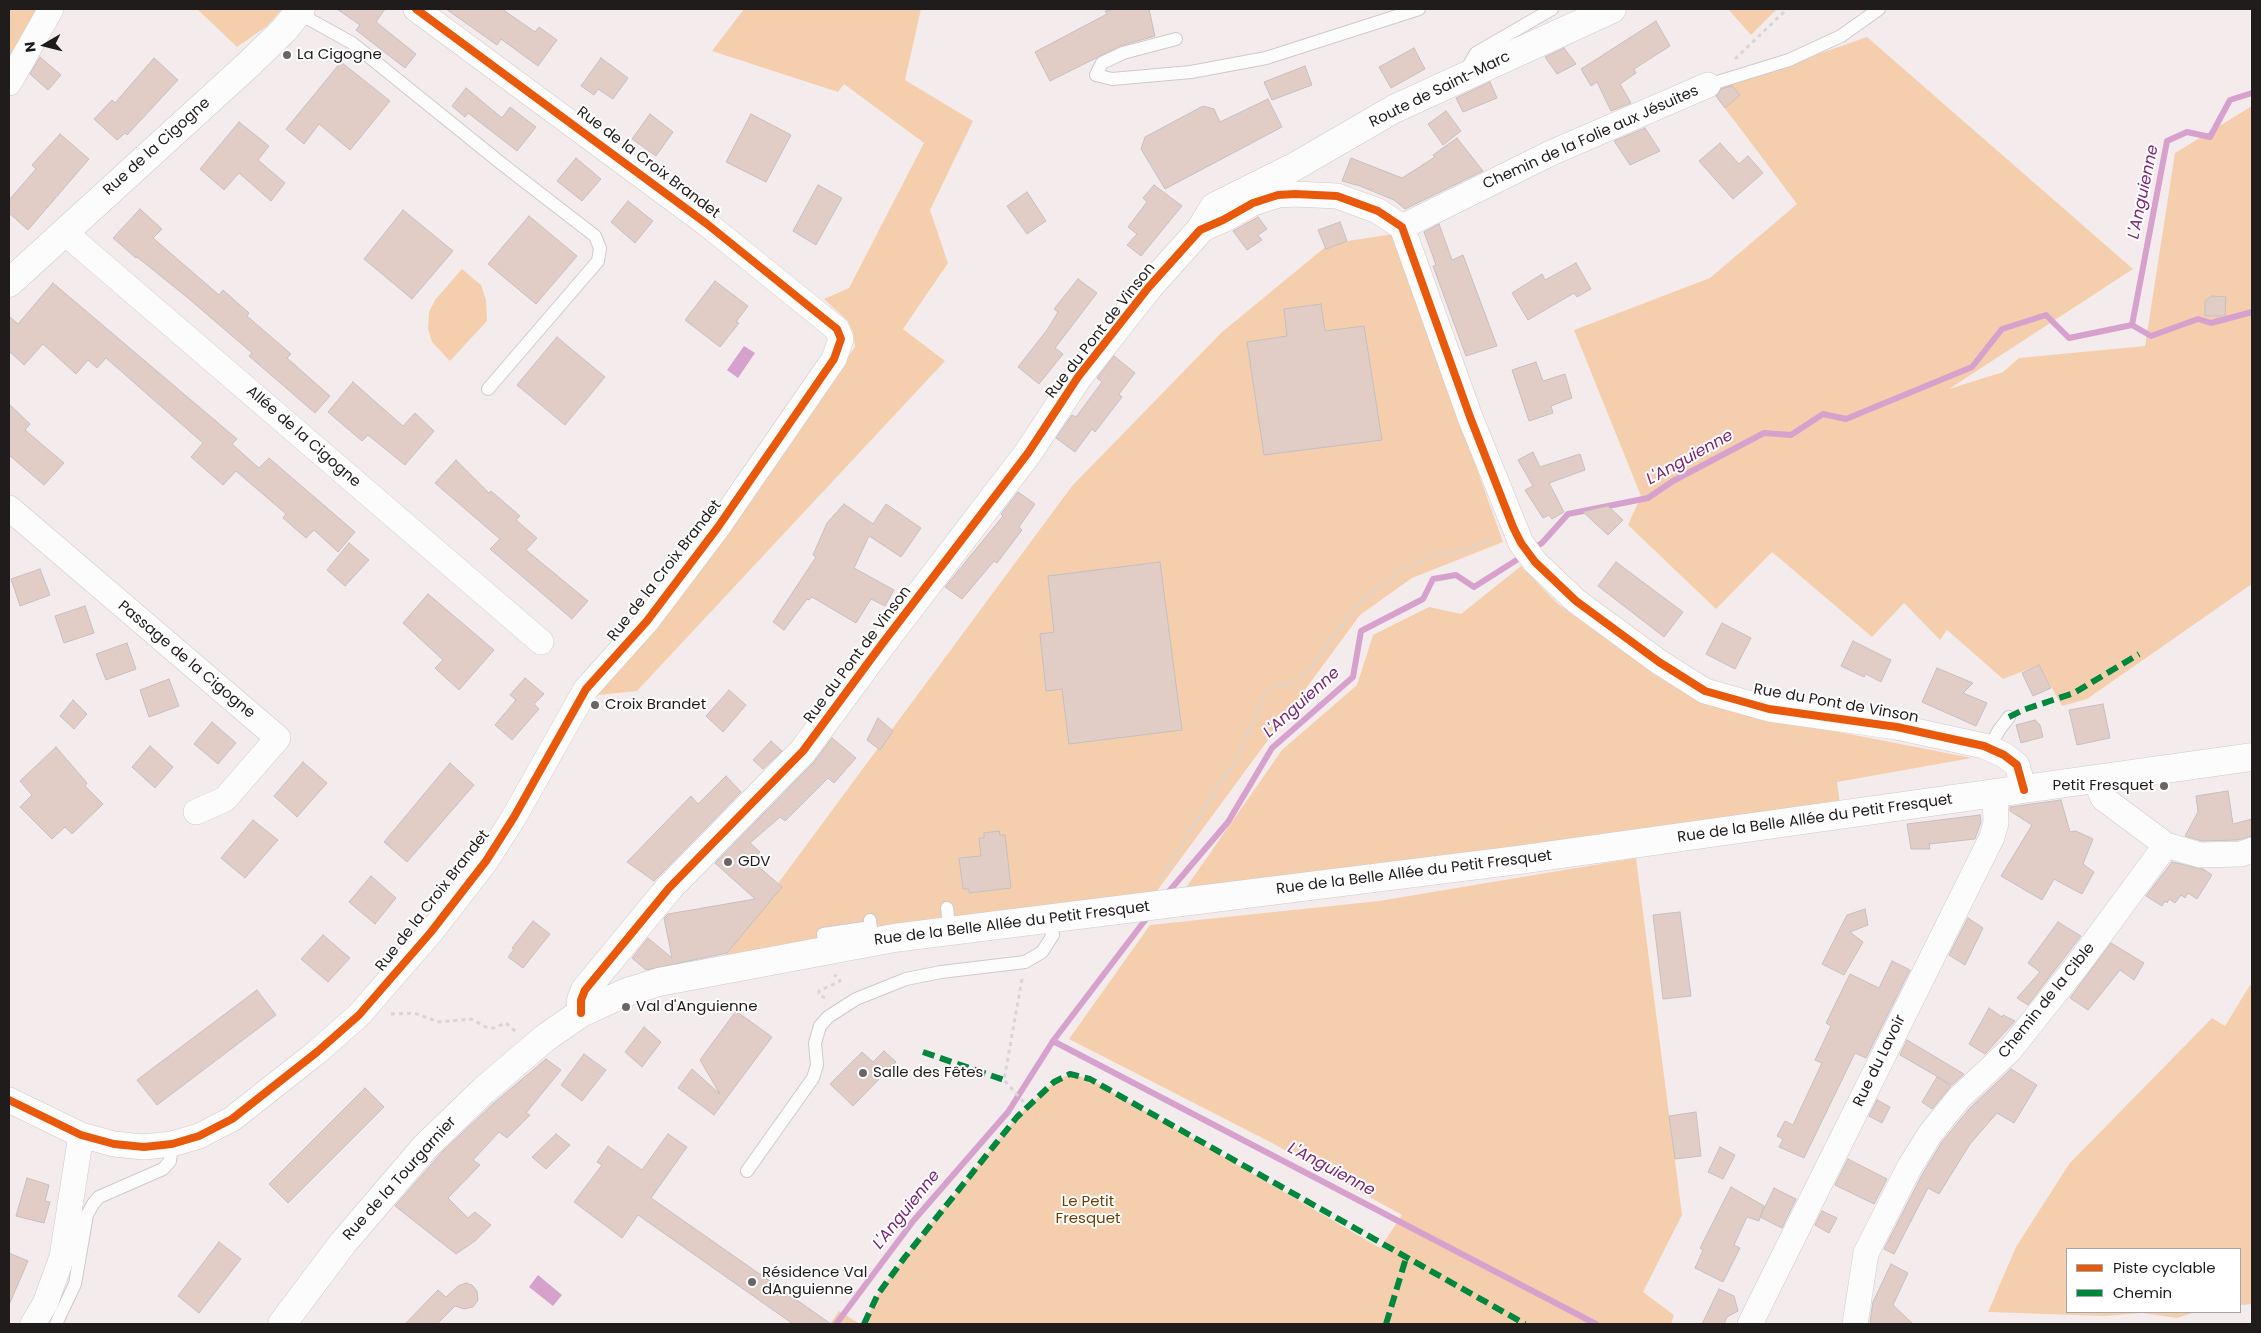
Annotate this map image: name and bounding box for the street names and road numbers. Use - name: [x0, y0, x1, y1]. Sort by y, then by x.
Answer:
- street label: Route de Saint-Marc: [1367, 48, 1513, 132]
- street label: Chemin de la Folie aux Jésuites: [1480, 82, 1702, 194]
- street label: Rue de la Cigogne: [100, 94, 214, 200]
- street label: Rue de la Croix Brandet: [573, 103, 723, 223]
- street label: Rue du Pont de Vinson: [1042, 260, 1160, 402]
- street label: Allée de la Cigogne: [242, 383, 364, 491]
- street label: Rue de la Croix Brandet: [604, 497, 726, 645]
- street label: Rue du Pont de Vinson: [801, 583, 915, 727]
- street label: Passage de la Cigogne: [114, 597, 258, 723]
- street label: Rue du Pont de Vinson: [1752, 681, 1920, 727]
- street label: Rue de la Belle Allée du Petit Fresquet: [1676, 791, 1954, 847]
- street label: Rue de la Croix Brandet: [372, 827, 494, 975]
- street label: Rue de la Belle Allée du Petit Fresquet: [1275, 847, 1553, 899]
- street label: Rue de la Belle Allée du Petit Fresquet: [873, 898, 1151, 950]
- street label: Chemin de la Cible: [1995, 940, 2099, 1062]
- street label: Rue du Lavoir: [1850, 1012, 1910, 1110]
- street label: Rue de la Tourgarnier: [340, 1113, 460, 1245]

